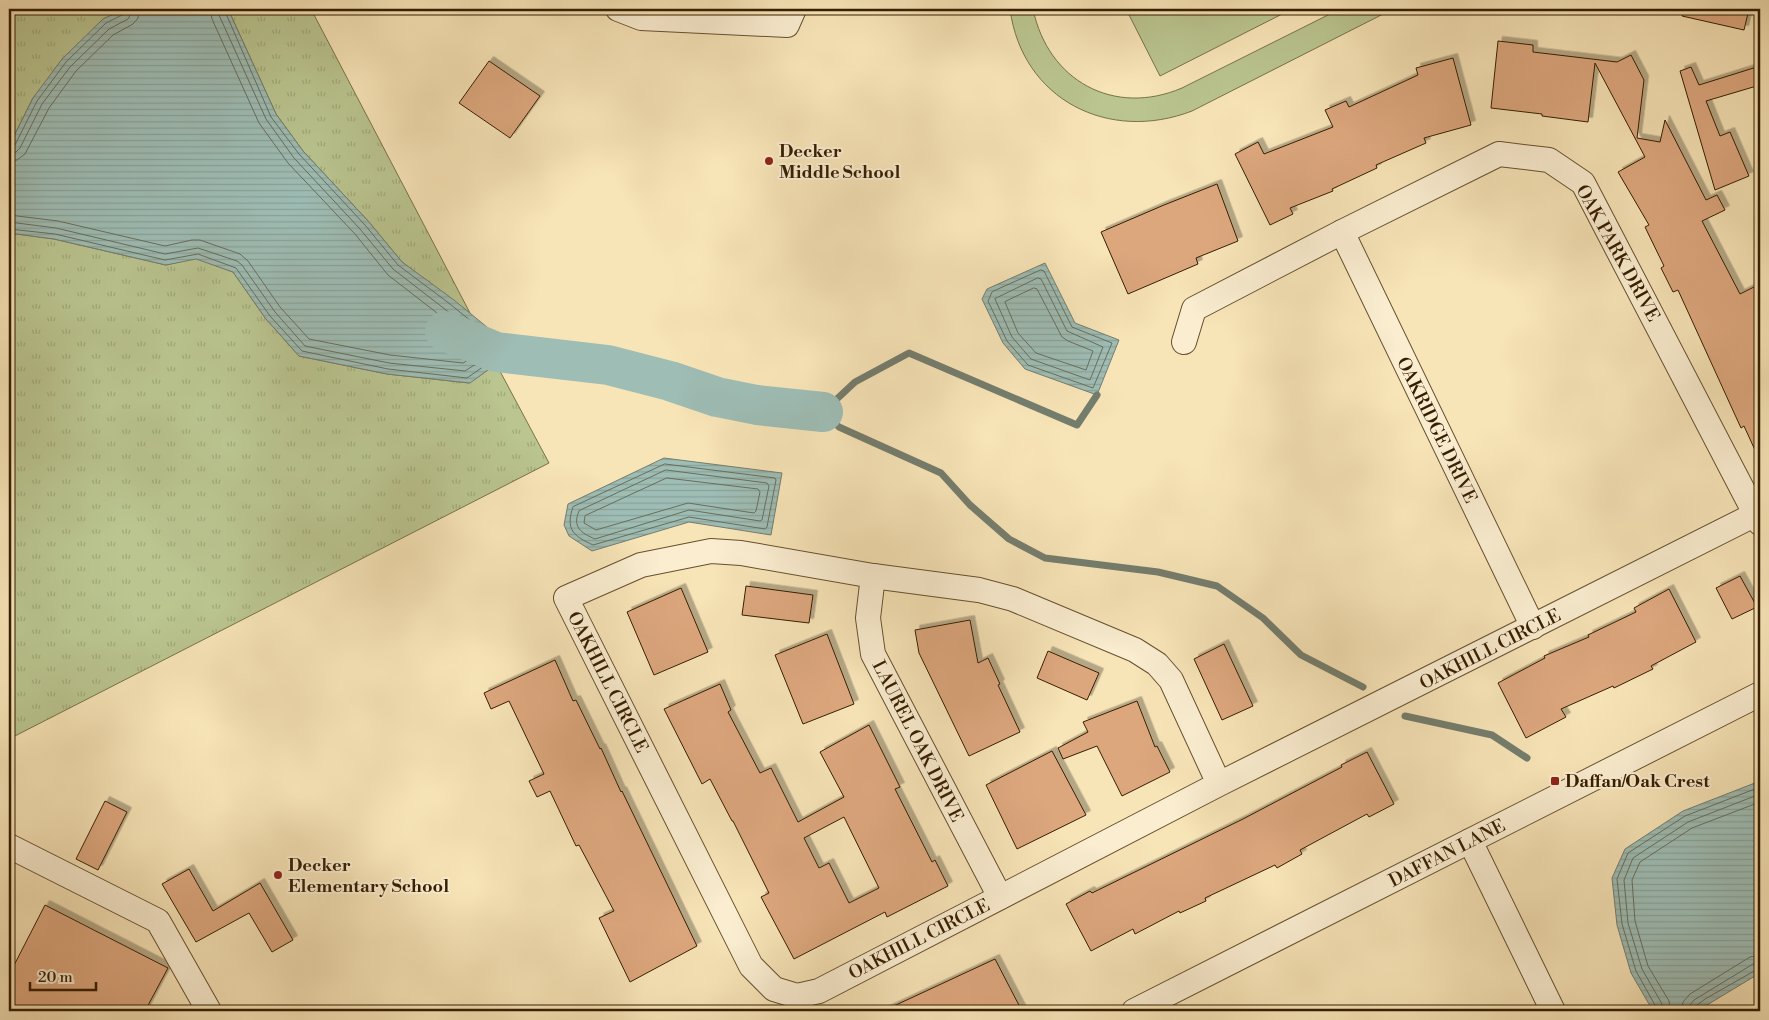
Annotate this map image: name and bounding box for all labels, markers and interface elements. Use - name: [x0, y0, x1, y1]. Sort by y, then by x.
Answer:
- place label: Decker Middle School: [779, 140, 900, 184]
- marker: Decker Middle School: [763, 155, 775, 167]
- street label: OAK PARK DRIVE: [1570, 181, 1665, 326]
- street label: OAKRIDGE DRIVE: [1391, 353, 1482, 507]
- street label: OAKHILL CIRCLE: [1416, 604, 1565, 695]
- street label: OAKHILL CIRCLE: [562, 608, 653, 757]
- street label: LAUREL OAK DRIVE: [867, 656, 968, 826]
- place label: Daffan/Oak Crest: [1565, 770, 1710, 793]
- marker: Daffan/Oak Crest: [1549, 775, 1561, 787]
- street label: DAFFAN LANE: [1385, 814, 1509, 893]
- place label: Decker Elementary School: [288, 854, 449, 898]
- marker: Decker Elementary School: [272, 869, 284, 881]
- street label: OAKHILL CIRCLE: [845, 894, 994, 985]
- scale bar: [30, 960, 96, 992]
- text: 20 m: [38, 968, 73, 987]

